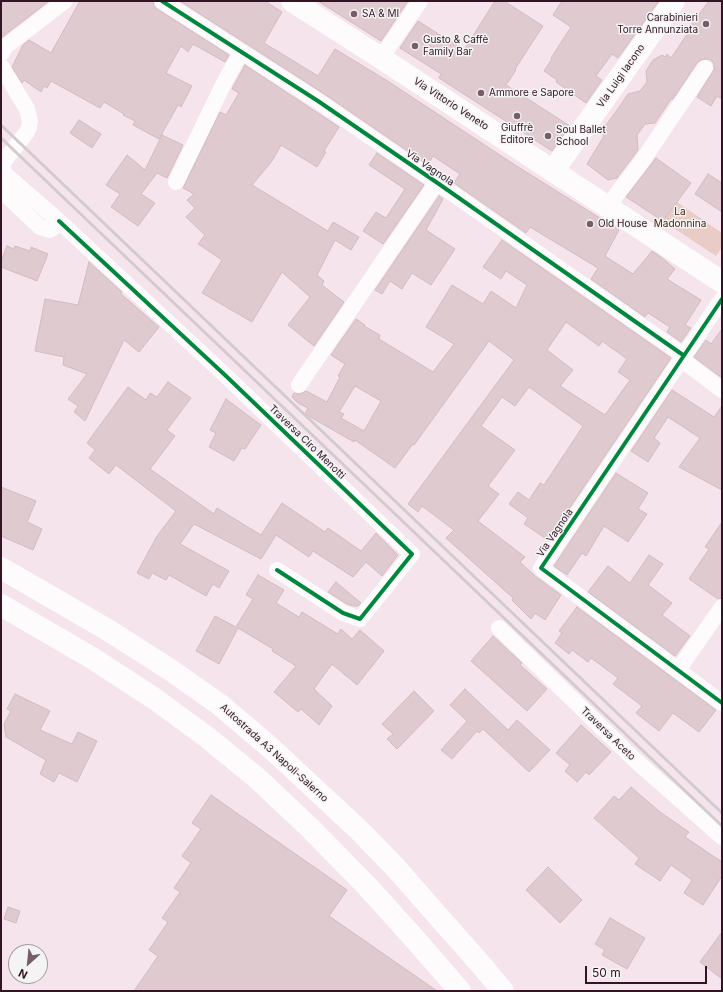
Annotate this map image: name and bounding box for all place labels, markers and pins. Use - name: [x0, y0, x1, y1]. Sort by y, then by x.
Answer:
- place label: SA & MI: [362, 8, 399, 20]
- marker: SA & MI: [349, 9, 359, 19]
- place label: Carabinieri Torre Annunziata: [617, 12, 698, 36]
- marker: Carabinieri Torre Annunziata: [701, 19, 711, 29]
- place label: Gusto & Caffè Family Bar: [423, 34, 488, 58]
- marker: Gusto & Caffè Family Bar: [410, 41, 420, 51]
- place label: Ammore e Sapore: [489, 87, 574, 99]
- marker: Ammore e Sapore: [476, 88, 486, 98]
- marker: Giuffrè Editore: [512, 111, 522, 121]
- place label: Giuffrè Editore: [500, 122, 534, 146]
- place label: Soul Ballet School: [556, 124, 606, 148]
- marker: Soul Ballet School: [543, 131, 553, 141]
- place label: Old House: [598, 218, 647, 230]
- marker: Old House: [585, 219, 595, 229]

